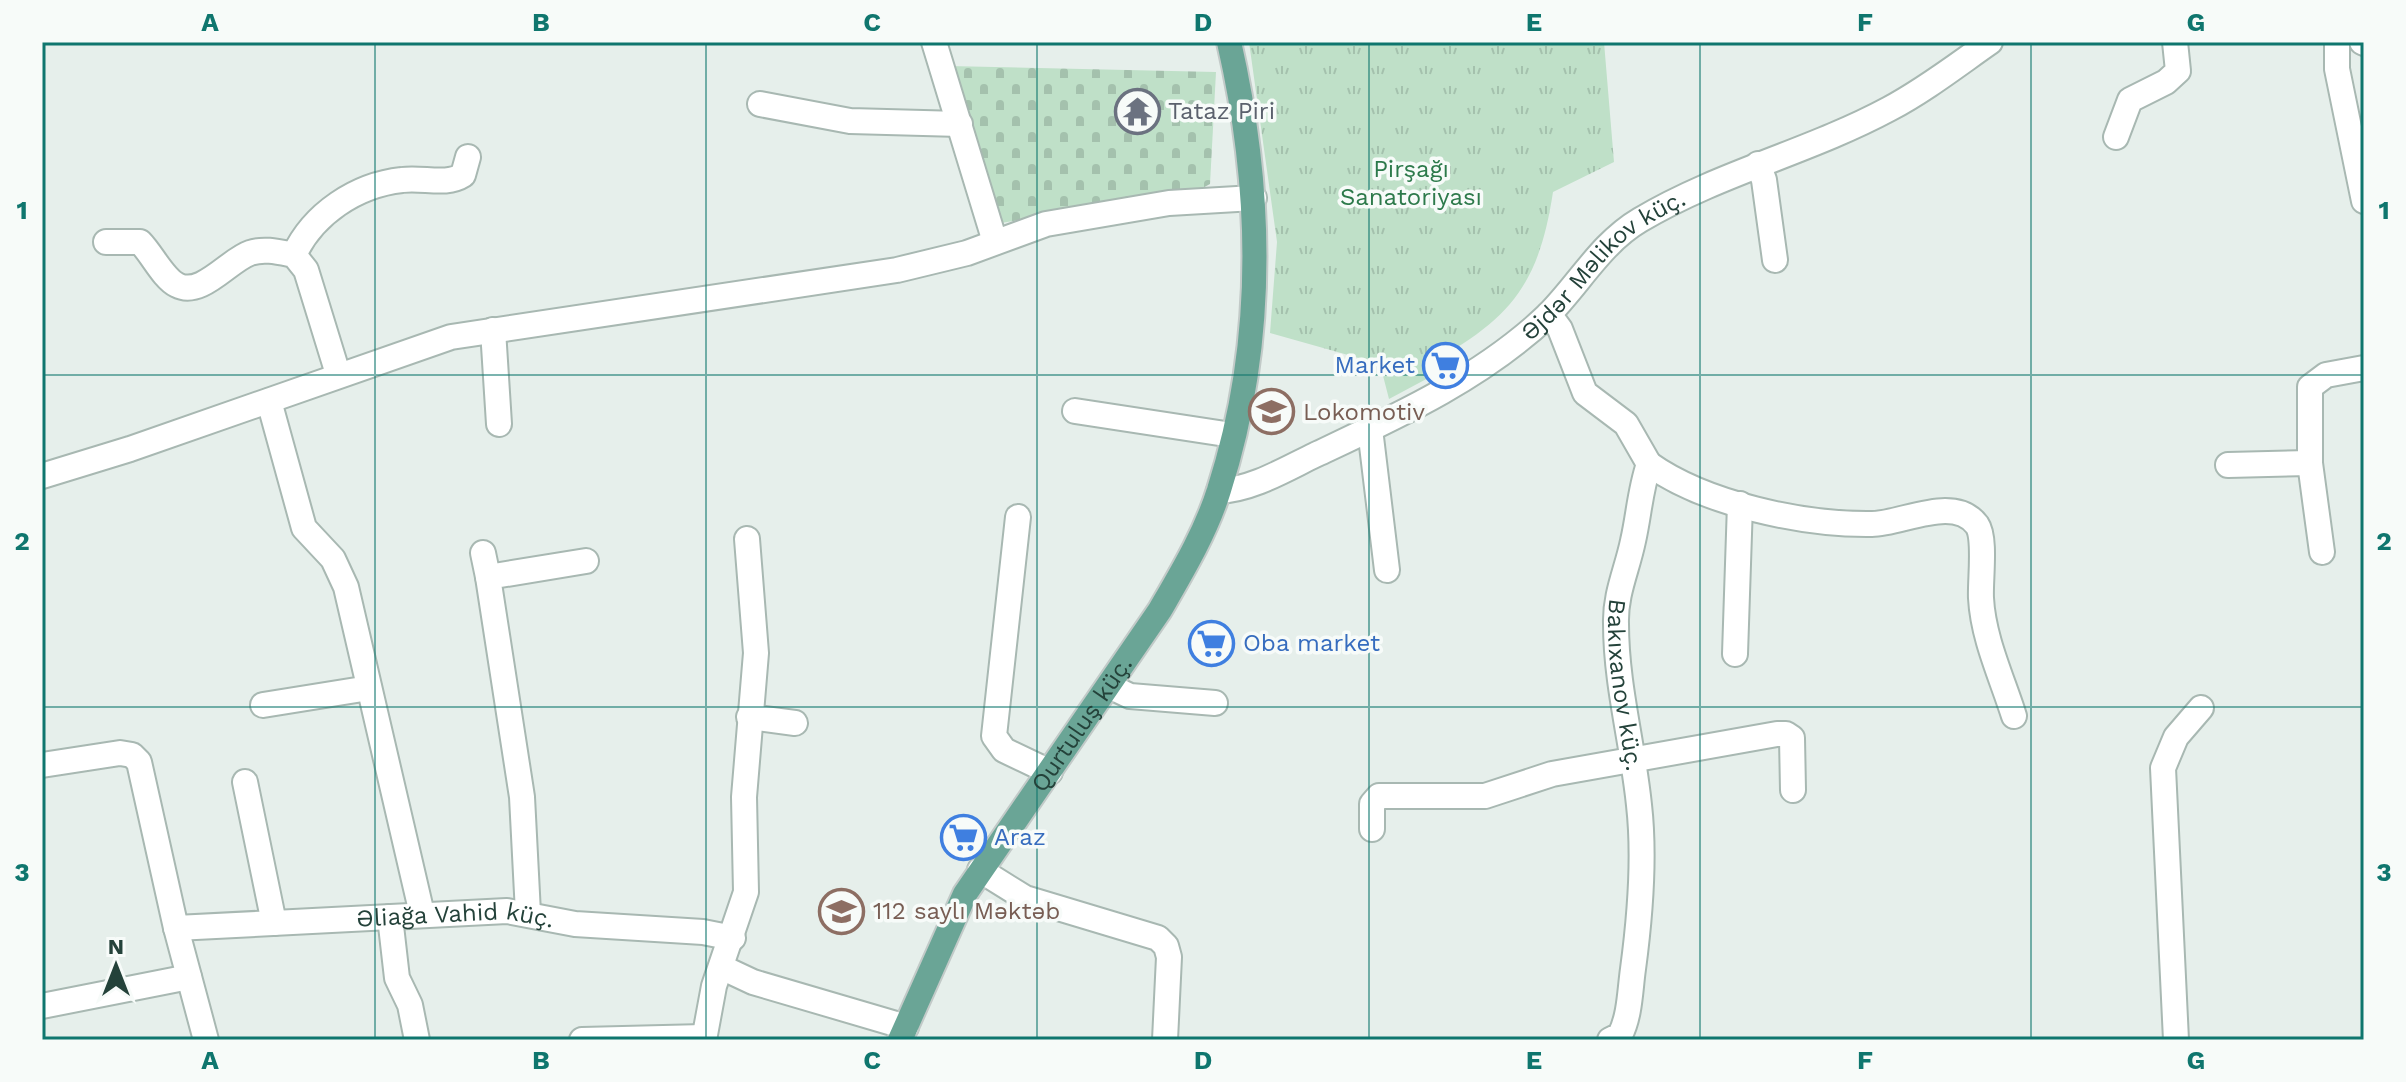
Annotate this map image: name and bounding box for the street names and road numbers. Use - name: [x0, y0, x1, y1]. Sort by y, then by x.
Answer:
- street label: Əjdər Məlikov küç.: [1516, 184, 1690, 346]
- street label: Bakıxanov küç.: [1602, 597, 1648, 773]
- street label: Qurtuluş küç.: [1025, 651, 1138, 797]
- street label: Əliağa Vahid küç.: [356, 897, 556, 934]

